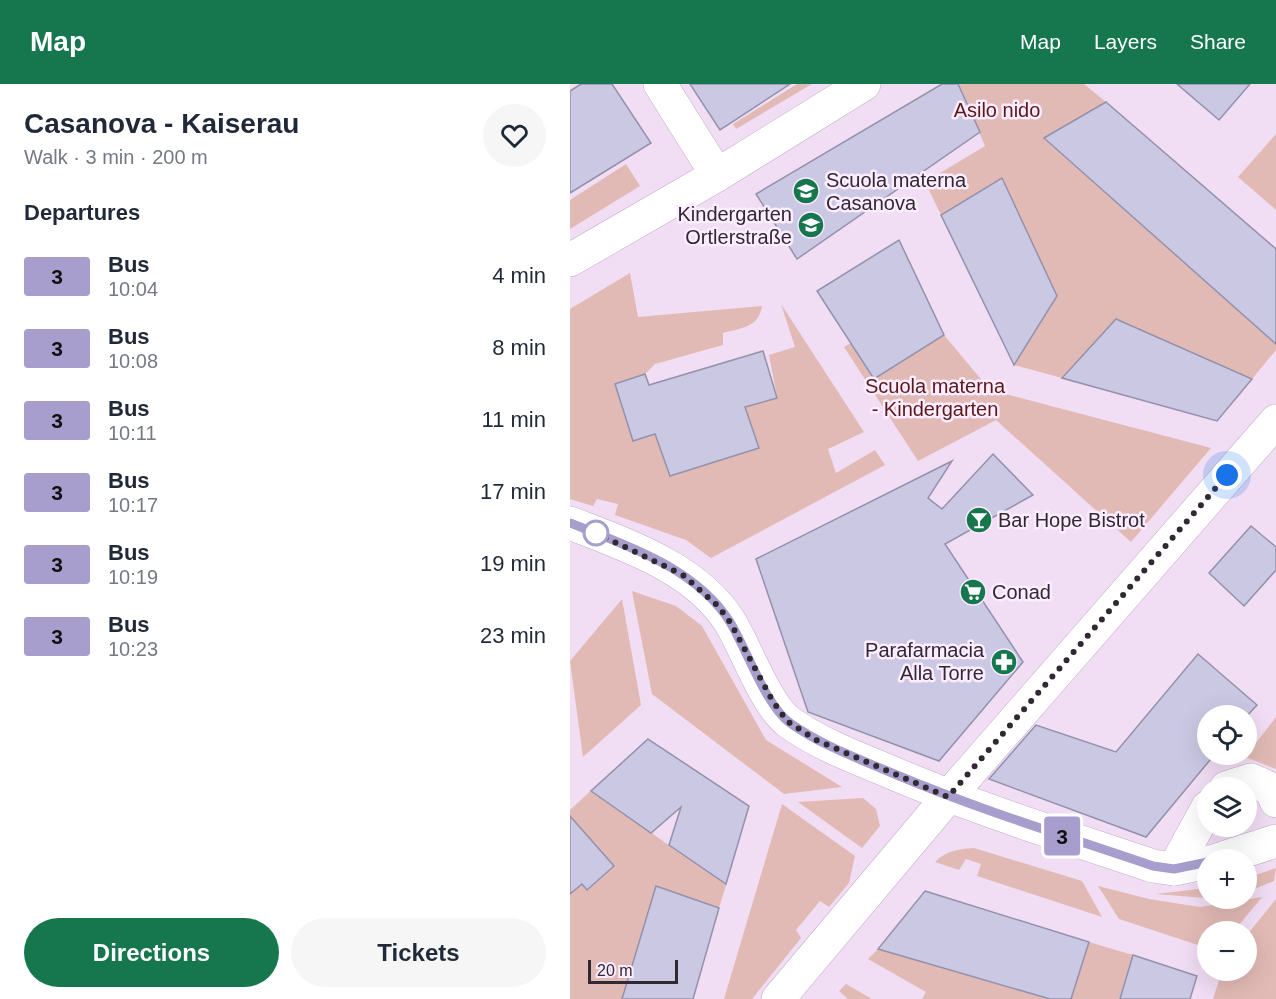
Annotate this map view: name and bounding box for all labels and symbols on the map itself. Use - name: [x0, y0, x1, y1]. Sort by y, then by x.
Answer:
- park label: Asilo nido: [954, 99, 1040, 121]
- place label: Scuola materna Casanova: [826, 169, 967, 214]
- school or university icon: Scuola materna Casanova: [791, 176, 821, 206]
- place label: Kindergarten Ortlerstraße: [677, 203, 792, 248]
- school or university icon: Kindergarten Ortlerstraße: [796, 210, 826, 240]
- park label: Scuola materna - Kindergarten: [865, 375, 1006, 420]
- your location: [1212, 460, 1242, 490]
- bar icon: Bar Hope Bistrot: [964, 505, 994, 535]
- place label: Bar Hope Bistrot: [998, 509, 1145, 531]
- unlabelled marker: [583, 520, 609, 546]
- supermarket icon: Conad: [958, 577, 988, 607]
- place label: Conad: [992, 581, 1051, 603]
- place label: Parafarmacia Alla Torre: [865, 639, 985, 684]
- pharmacy icon: Parafarmacia Alla Torre: [989, 647, 1019, 677]
- line badge: 3: [1042, 816, 1082, 855]
- scale bar: [588, 957, 678, 984]

